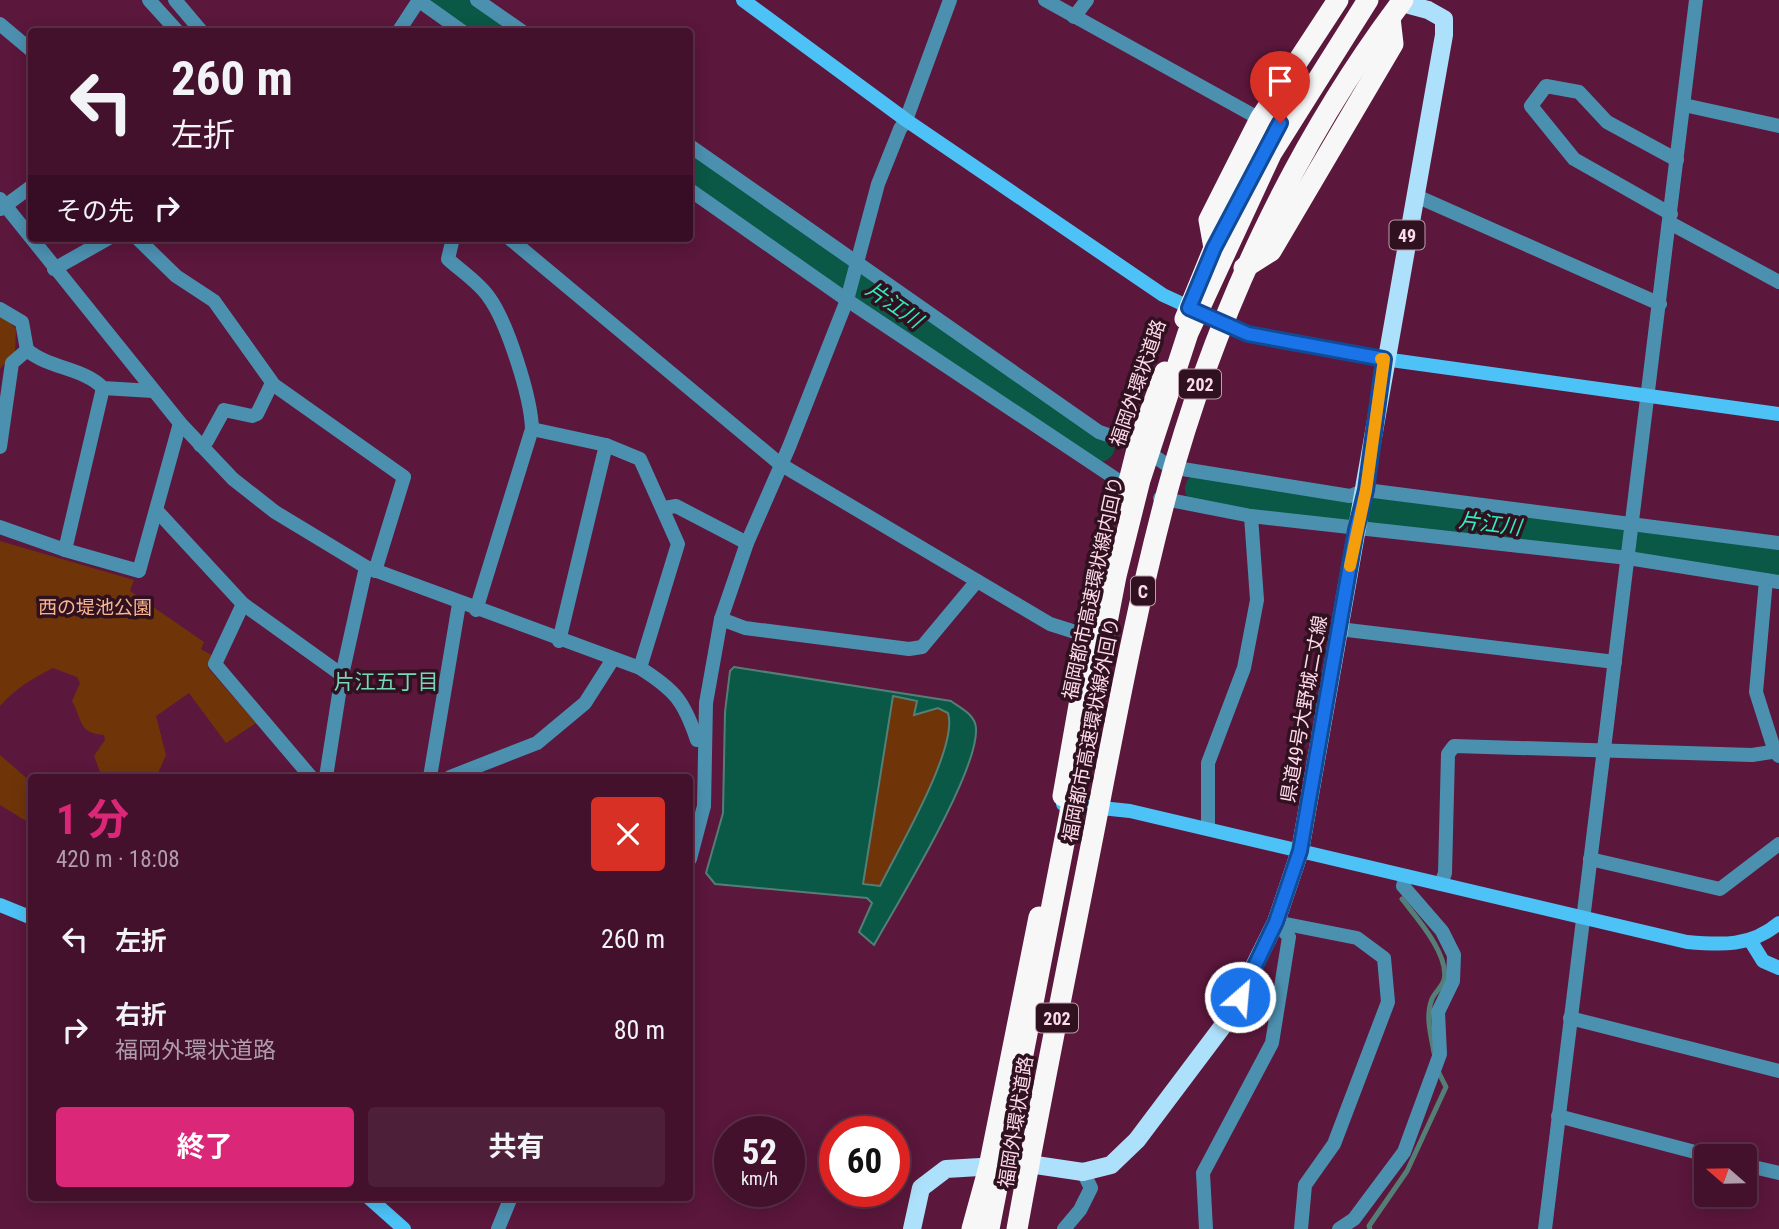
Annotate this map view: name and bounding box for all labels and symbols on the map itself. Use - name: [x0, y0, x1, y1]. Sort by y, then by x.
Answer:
- pin: [1250, 51, 1310, 123]
- road number: 49: [1390, 220, 1424, 249]
- water label: 片江川: [861, 277, 928, 334]
- street label: 福岡外環状道路: [1105, 316, 1171, 450]
- road number: 202: [1179, 370, 1221, 398]
- street label: 福岡都市高速環状線内回り: [1058, 474, 1128, 702]
- water label: 片江川: [1457, 508, 1525, 540]
- road number: C: [1131, 576, 1155, 606]
- park label: 西の堤池公園: [38, 596, 152, 619]
- street label: 県道49号大野城二丈線: [1276, 614, 1332, 804]
- street label: 福岡都市高速環状線外回り: [1058, 616, 1124, 844]
- district label: 片江五丁目: [334, 670, 439, 694]
- position arrow: [1203, 960, 1277, 1034]
- road number: 202: [1036, 1003, 1078, 1032]
- street label: 福岡外環状道路: [994, 1055, 1038, 1189]
- speed limit sign: 60: [819, 1116, 910, 1207]
- north arrow: [1694, 1144, 1757, 1208]

